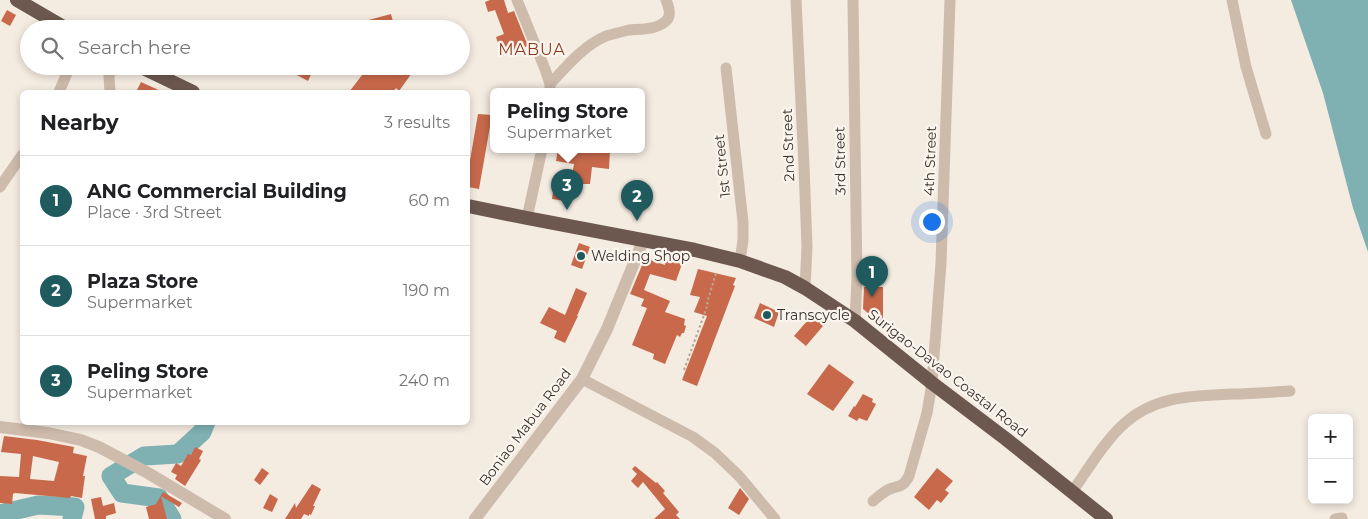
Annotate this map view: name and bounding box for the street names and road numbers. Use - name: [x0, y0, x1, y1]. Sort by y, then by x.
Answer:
- street label: 2nd Street: [778, 108, 798, 182]
- street label: 4th Street: [920, 125, 940, 196]
- street label: 3rd Street: [830, 126, 850, 196]
- street label: 1st Street: [710, 133, 734, 199]
- street label: Surigao-Davao Coastal Road: [864, 305, 1032, 441]
- street label: Boniao Mabua Road: [475, 365, 575, 489]

